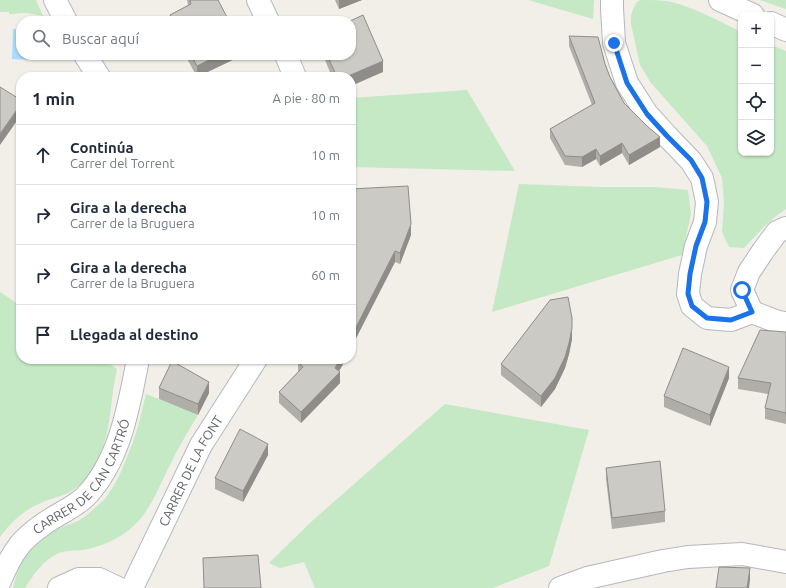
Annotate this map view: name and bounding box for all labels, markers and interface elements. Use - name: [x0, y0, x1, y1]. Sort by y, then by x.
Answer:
- map controls: [738, 12, 774, 156]
- button: +: [738, 12, 774, 48]
- search box: [16, 16, 356, 60]
- icon: search: [30, 27, 52, 49]
- text: Buscar aquí: [62, 30, 139, 47]
- route end: [605, 34, 623, 52]
- button: −: [738, 48, 774, 84]
- button: locate: [738, 84, 774, 120]
- text: 1 min: [32, 89, 75, 108]
- text: A pie · 80 m: [273, 91, 340, 105]
- button: layers: [738, 120, 774, 156]
- text: Continúa: [70, 139, 134, 156]
- icon: ahead: [32, 144, 54, 166]
- text: 10 m: [311, 148, 340, 162]
- text: Carrer del Torrent: [70, 156, 175, 170]
- text: Gira a la derecha: [70, 199, 187, 216]
- icon: right: [32, 204, 54, 226]
- text: 10 m: [311, 208, 340, 222]
- text: Carrer de la Bruguera: [70, 216, 195, 230]
- text: Gira a la derecha: [70, 259, 187, 276]
- icon: right: [32, 264, 54, 286]
- text: 60 m: [311, 268, 340, 282]
- text: Carrer de la Bruguera: [70, 276, 195, 290]
- route start: [733, 281, 751, 299]
- icon: arrive: [32, 324, 54, 346]
- text: Llegada al destino: [70, 326, 199, 343]
- street label: CARRER DE LA FONT: [156, 413, 225, 528]
- street label: CARRER DE CAN CARTRÓ: [30, 417, 132, 537]

